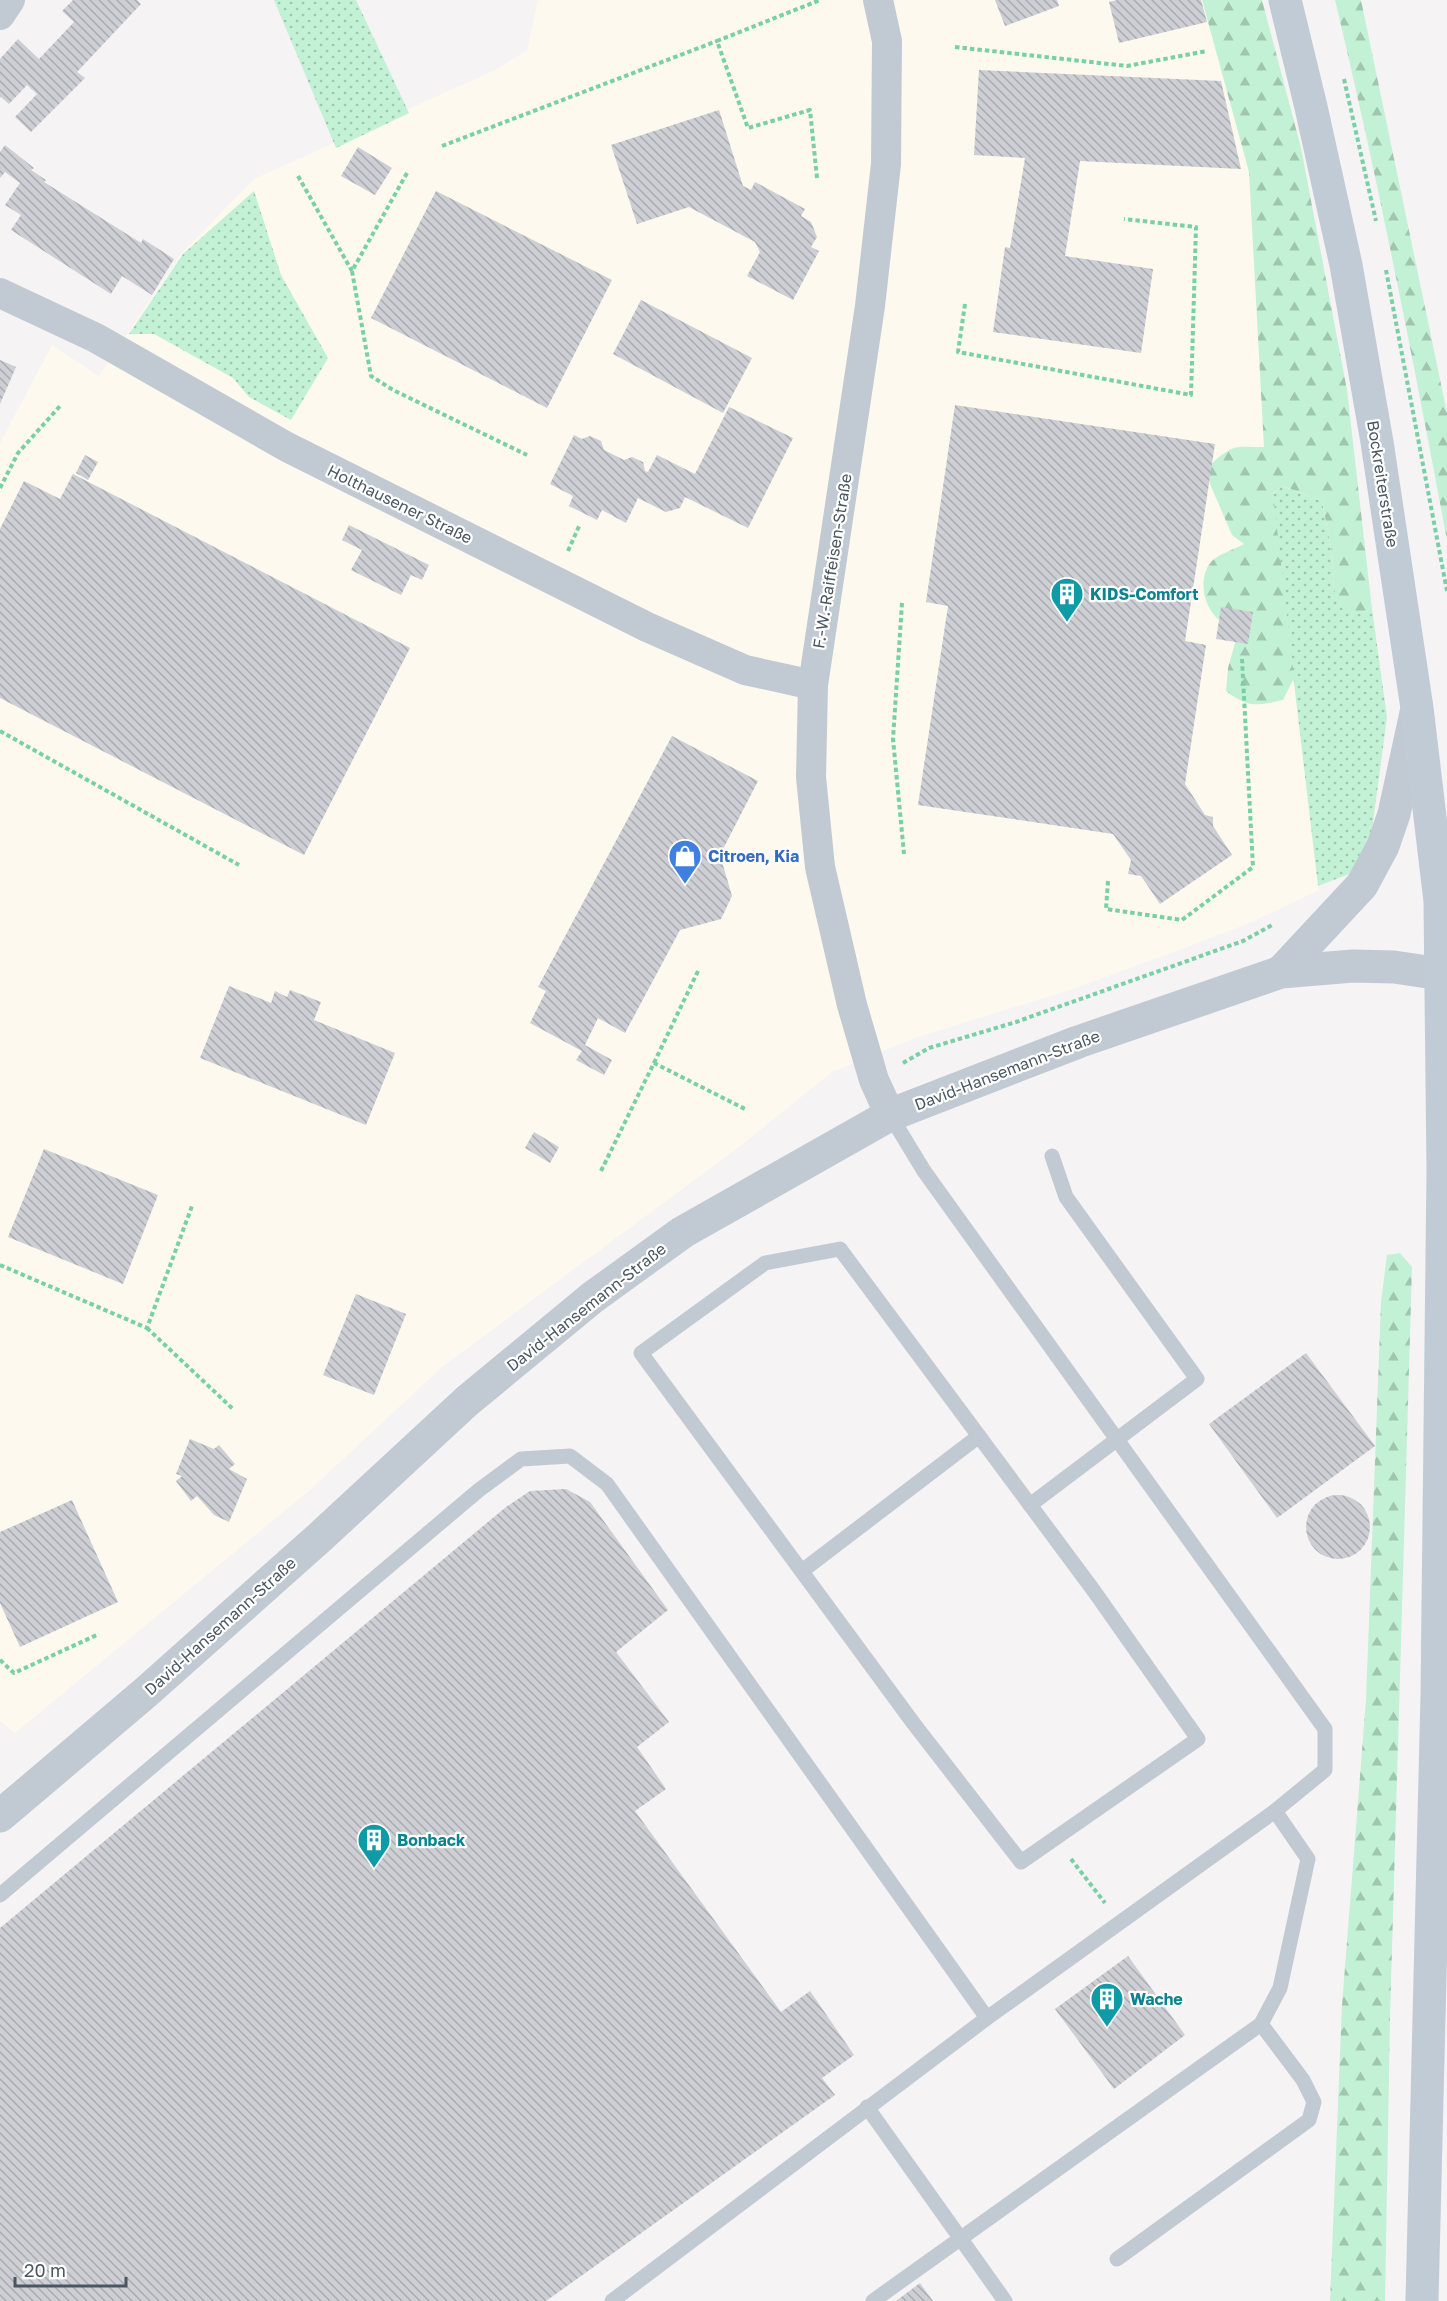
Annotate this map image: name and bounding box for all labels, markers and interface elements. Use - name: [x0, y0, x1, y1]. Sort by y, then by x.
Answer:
- street label: Bockreiterstraße: [1363, 419, 1403, 549]
- street label: Holthausener Straße: [324, 460, 476, 548]
- street label: F.-W.-Raiffeisen-Straße: [808, 472, 856, 650]
- building icon: KIDS-Comfort: [1049, 576, 1085, 623]
- place label: KIDS-Comfort: [1090, 584, 1199, 604]
- shop icon: Citroen, Kia: [667, 838, 703, 885]
- place label: Citroen, Kia: [708, 846, 799, 866]
- street label: David-Hansemann-Straße: [912, 1025, 1102, 1115]
- street label: David-Hansemann-Straße: [502, 1239, 670, 1375]
- street label: David-Hansemann-Straße: [140, 1553, 300, 1699]
- building icon: Bonback: [356, 1822, 392, 1869]
- place label: Bonback: [397, 1830, 466, 1850]
- building icon: Wache: [1089, 1981, 1125, 2028]
- place label: Wache: [1130, 1989, 1183, 2009]
- scale bar: [15, 2250, 126, 2288]
- text: 20 m: [24, 2259, 66, 2281]

